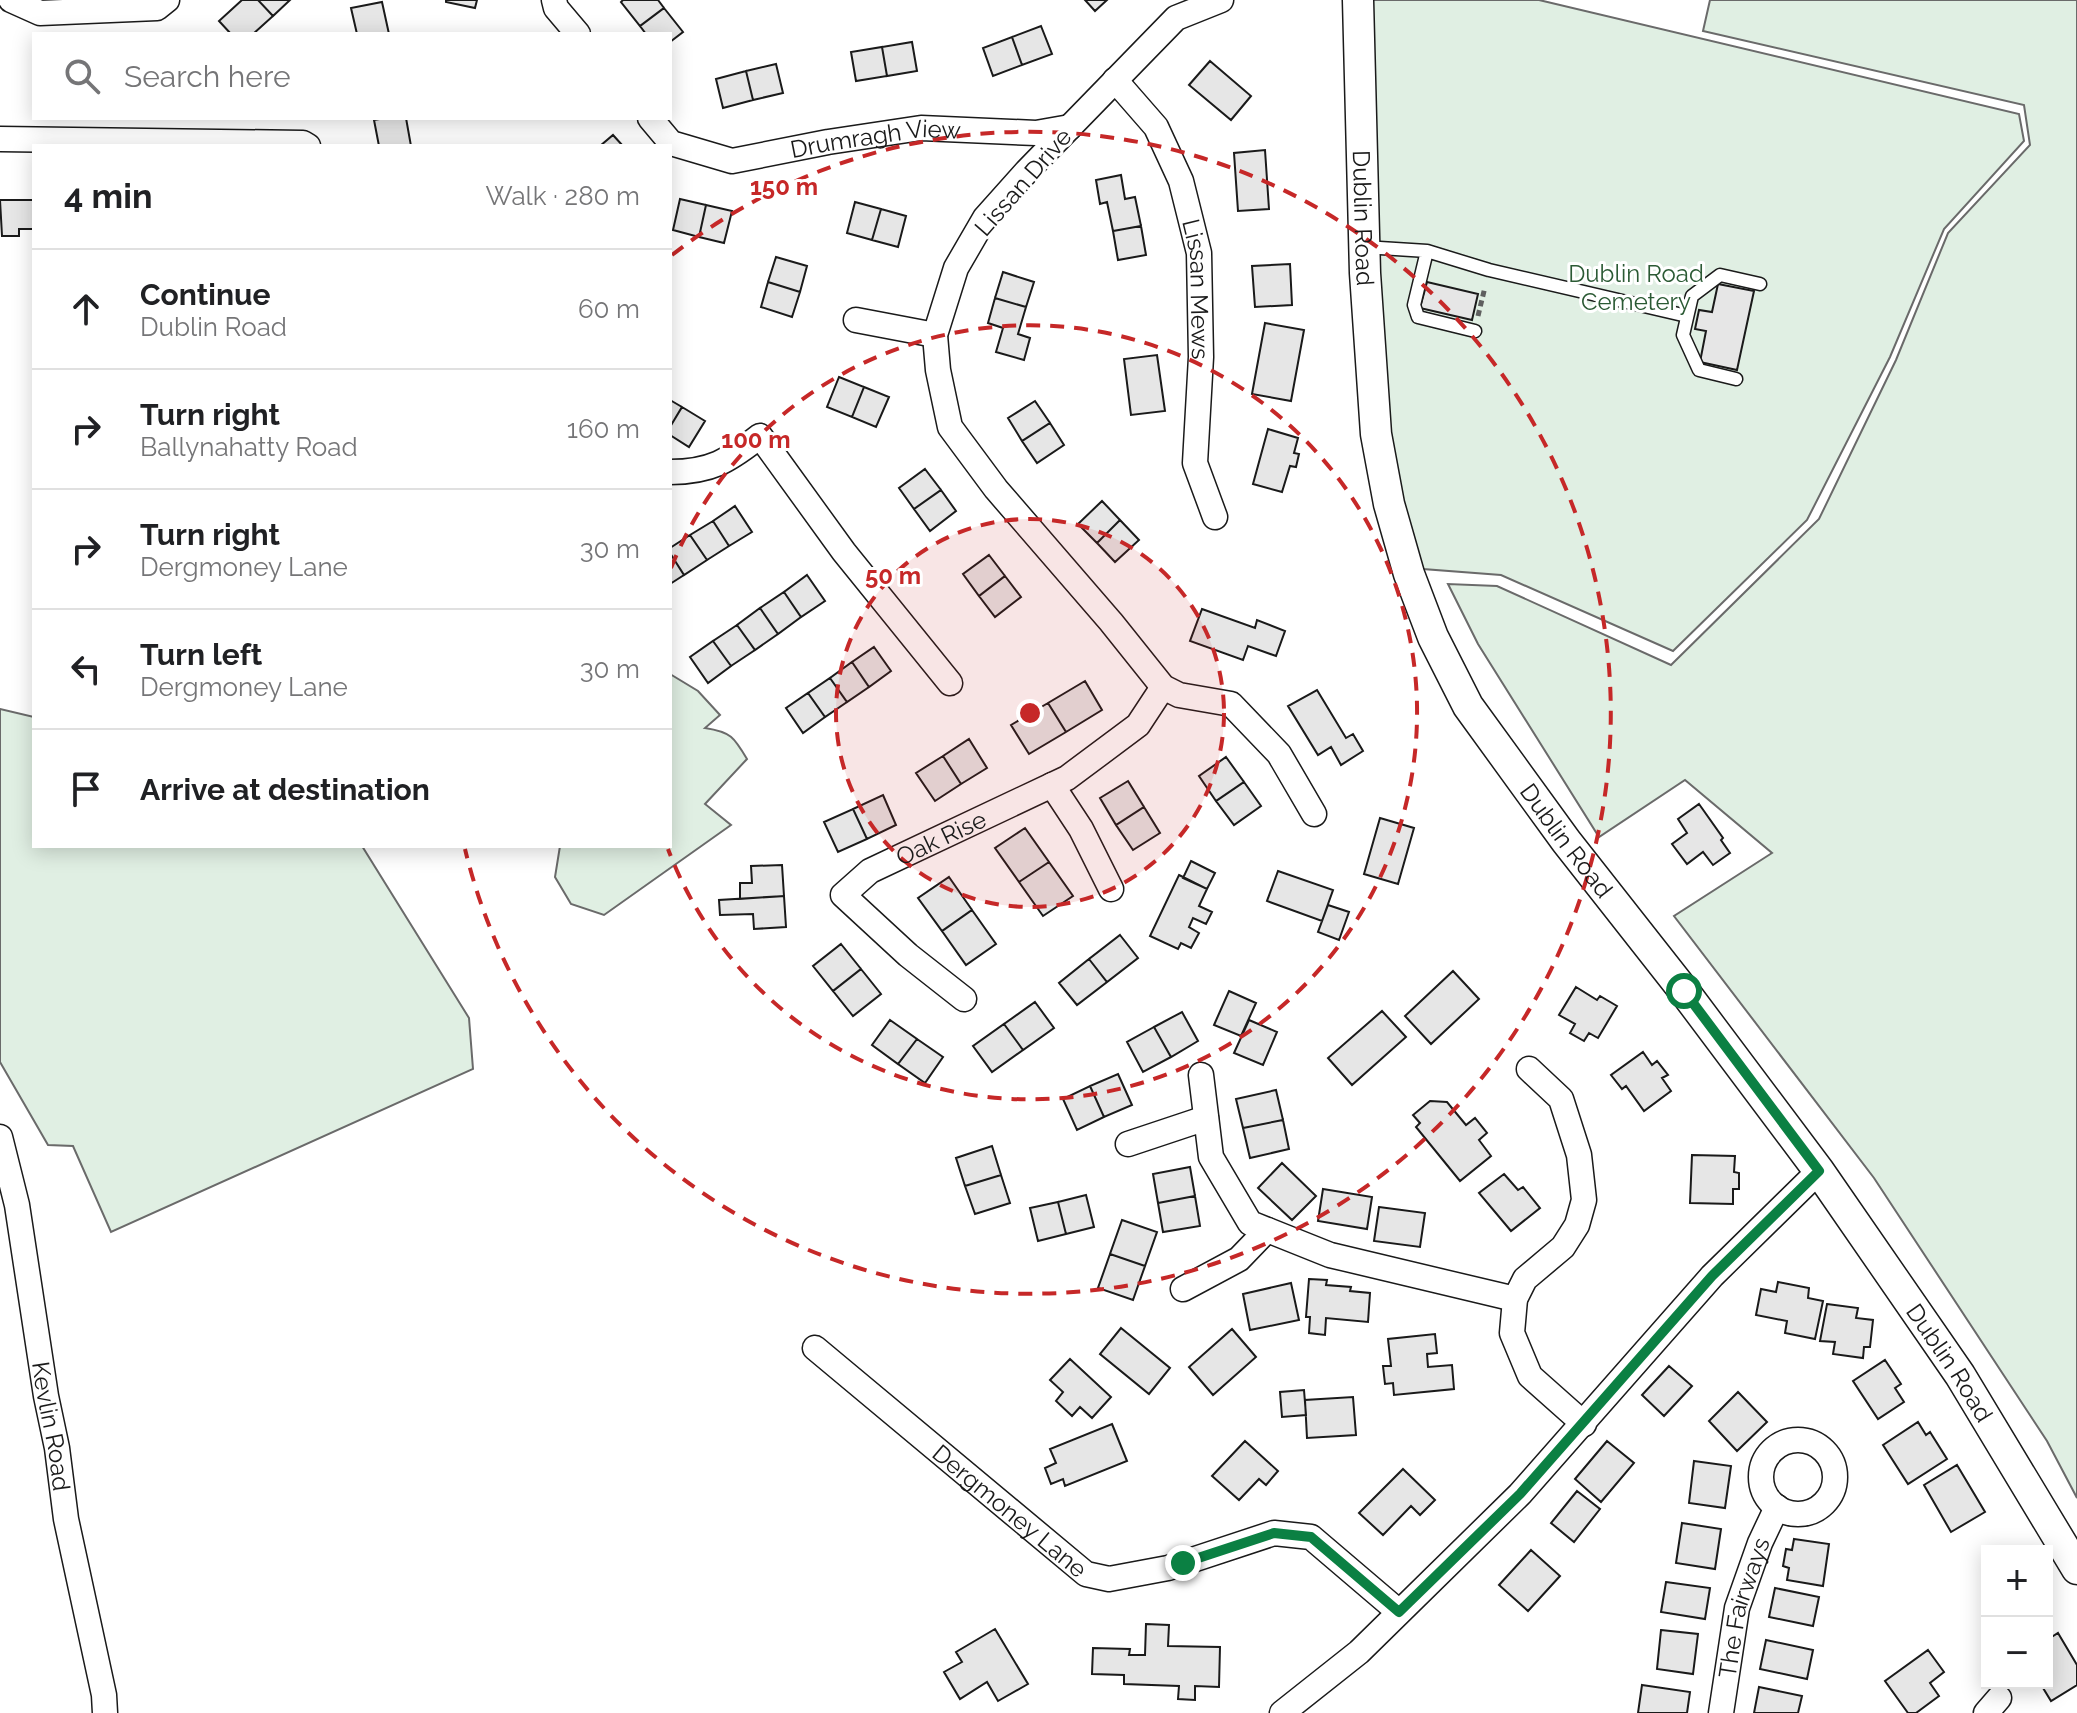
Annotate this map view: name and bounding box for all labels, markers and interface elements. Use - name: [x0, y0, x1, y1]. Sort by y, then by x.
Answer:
- search box: [32, 32, 672, 120]
- icon: search: [60, 54, 104, 98]
- text: Search here: [124, 59, 291, 94]
- street label: Drumragh View: [788, 113, 962, 164]
- street label: Lissan Drive: [968, 122, 1078, 242]
- street label: Dublin Road: [1347, 150, 1380, 287]
- text: 150 m: [750, 172, 818, 201]
- text: 4 min: [64, 176, 152, 216]
- text: Walk · 280 m: [486, 181, 640, 211]
- street label: Lissan Mews: [1177, 216, 1216, 360]
- park label: Dublin Road Cemetery: [1568, 259, 1704, 316]
- text: Continue: [140, 277, 271, 312]
- icon: ahead: [64, 287, 108, 331]
- text: 60 m: [578, 294, 640, 324]
- text: Dublin Road: [140, 312, 287, 342]
- text: Turn right: [140, 397, 280, 432]
- icon: right: [64, 407, 108, 451]
- text: 160 m: [567, 414, 640, 444]
- text: 100 m: [721, 425, 791, 454]
- text: Ballynahatty Road: [140, 432, 358, 462]
- text: Turn right: [140, 517, 280, 552]
- icon: right: [64, 527, 108, 571]
- text: 30 m: [580, 534, 640, 564]
- text: Dergmoney Lane: [140, 552, 348, 582]
- text: 50 m: [865, 561, 921, 590]
- text: Turn left: [140, 637, 262, 672]
- icon: left: [64, 647, 108, 691]
- text: 30 m: [580, 654, 640, 684]
- text: Dergmoney Lane: [140, 672, 348, 702]
- centre of rings: [1016, 699, 1044, 727]
- icon: arrive: [64, 767, 108, 811]
- text: Arrive at destination: [140, 772, 430, 807]
- street label: Dublin Road: [1514, 778, 1619, 903]
- street label: Oak Rise: [891, 804, 990, 871]
- route start: [1666, 973, 1702, 1009]
- street label: Dublin Road: [1900, 1298, 1999, 1427]
- street label: Kevlin Road: [26, 1360, 77, 1492]
- street label: Dergmoney Lane: [927, 1438, 1093, 1583]
- street label: The Fairways: [1712, 1533, 1775, 1680]
- route end: [1165, 1545, 1201, 1581]
- map controls: [1981, 1545, 2053, 1689]
- button: +: [1981, 1545, 2053, 1617]
- button: −: [1981, 1617, 2053, 1689]

